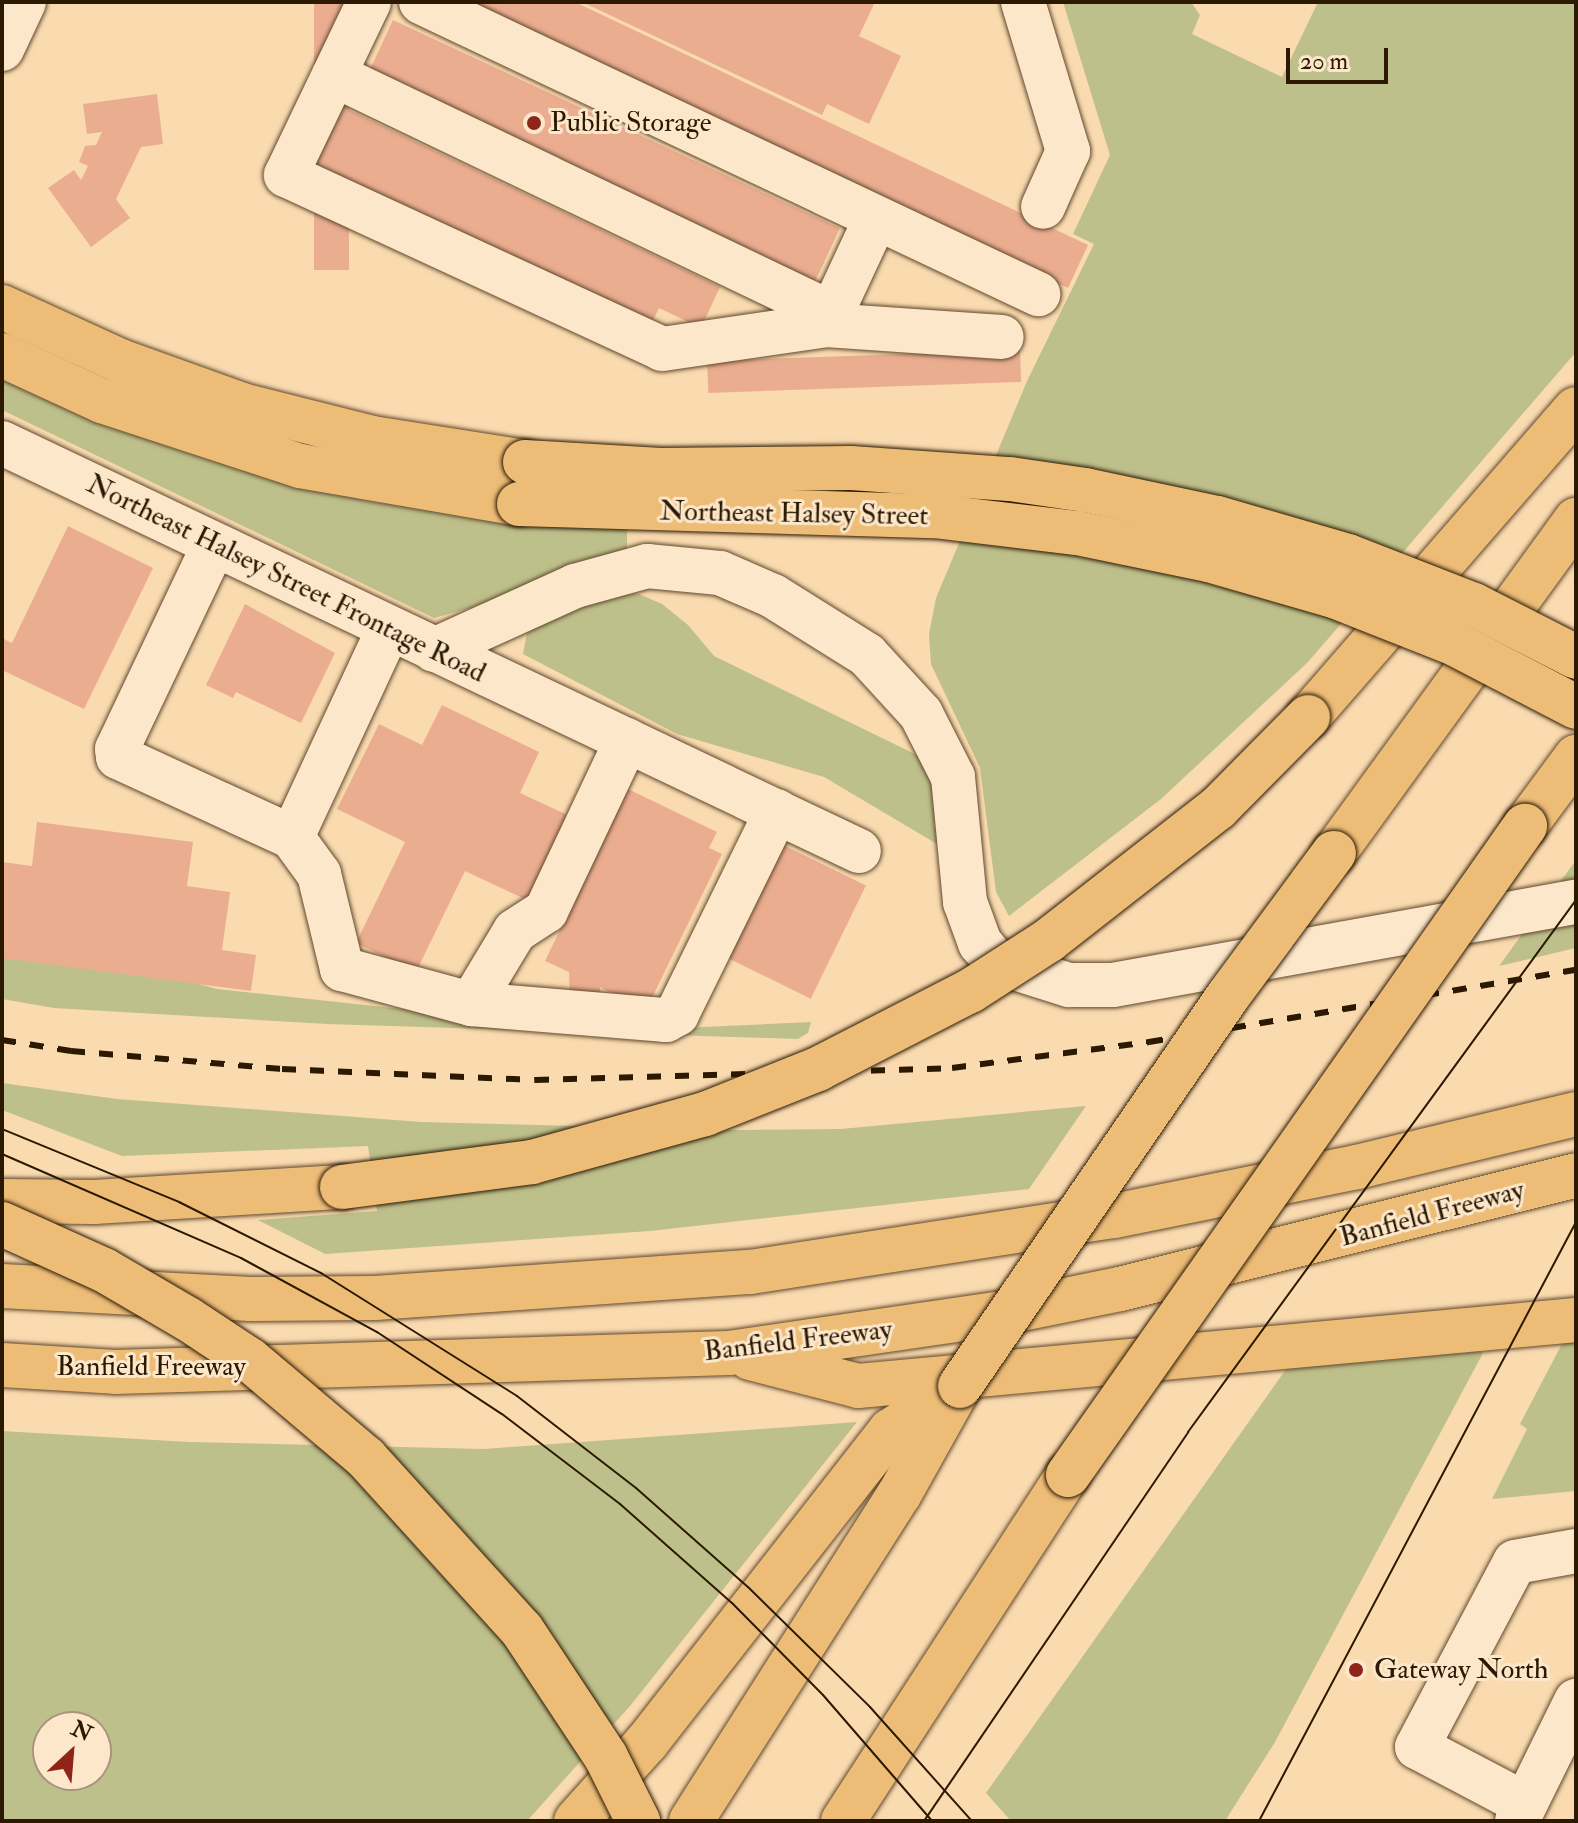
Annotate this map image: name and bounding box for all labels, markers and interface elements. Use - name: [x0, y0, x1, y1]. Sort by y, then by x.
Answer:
- scale bar: [1290, 32, 1392, 82]
- text: 20 m: [1300, 46, 1348, 77]
- place label: Public Storage: [550, 106, 711, 140]
- marker: Public Storage: [525, 114, 543, 132]
- street label: Northeast Halsey Street Frontage Road: [81, 467, 491, 691]
- street label: Northeast Halsey Street: [659, 495, 929, 533]
- street label: Banfield Freeway: [1336, 1173, 1528, 1255]
- street label: Banfield Freeway: [702, 1313, 894, 1369]
- street label: Banfield Freeway: [56, 1350, 246, 1384]
- place label: Gateway North: [1374, 1653, 1549, 1687]
- marker: Gateway North: [1345, 1659, 1367, 1681]
- north arrow: [32, 1711, 112, 1791]
- text: N: [67, 1714, 97, 1748]

